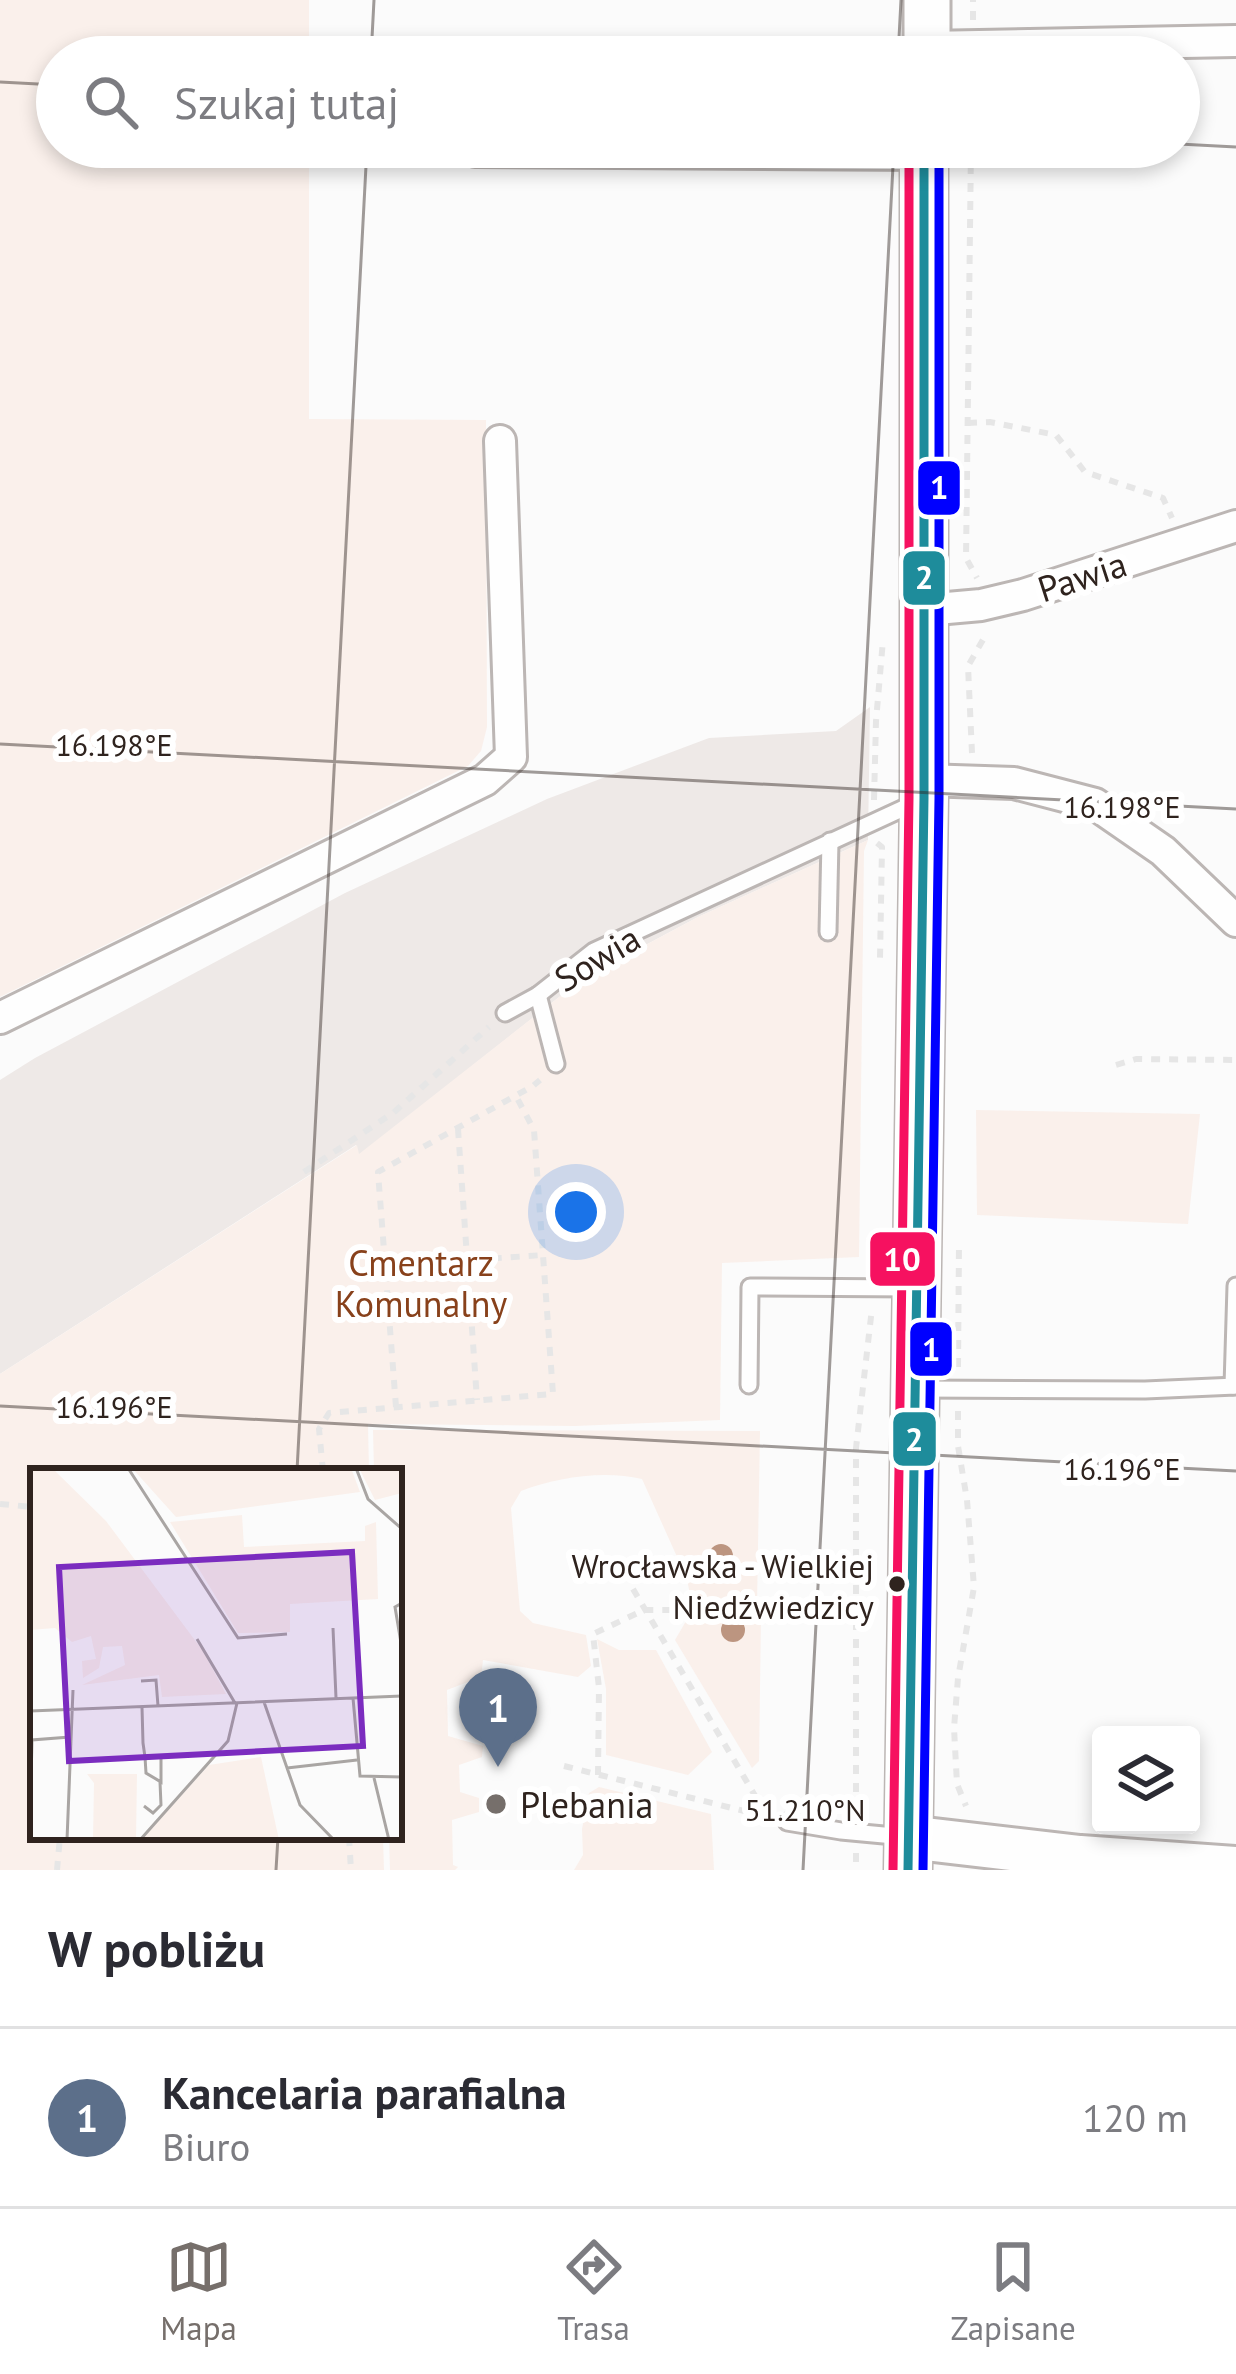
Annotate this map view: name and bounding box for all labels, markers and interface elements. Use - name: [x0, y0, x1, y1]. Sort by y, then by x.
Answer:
- search box: [36, 36, 1200, 168]
- icon: search: [78, 69, 144, 135]
- text: Szukaj tutaj: [174, 73, 399, 131]
- line badge: 1: [916, 459, 962, 517]
- text: 1: [930, 465, 948, 508]
- street label: Pawia: [1032, 540, 1132, 612]
- line badge: 2: [901, 549, 947, 607]
- text: 2: [915, 555, 933, 598]
- text: 16.198°E: [56, 725, 173, 764]
- text: 16.198°E: [1064, 787, 1181, 826]
- street label: Sowia: [545, 914, 649, 1002]
- your location: [546, 1182, 606, 1242]
- line badge: 10: [868, 1230, 937, 1288]
- text: 10: [883, 1237, 921, 1280]
- park label: Cmentarz Komunalny: [335, 1239, 508, 1327]
- line badge: 1: [908, 1320, 954, 1378]
- text: 1: [922, 1327, 940, 1370]
- text: 16.196°E: [56, 1387, 173, 1426]
- line badge: 2: [891, 1410, 938, 1468]
- text: 2: [905, 1417, 923, 1460]
- text: 16.196°E: [1064, 1449, 1181, 1488]
- inset map: [30, 1468, 402, 1840]
- place label: Wrocławska - Wielkiej Niedźwiedzicy: [572, 1544, 875, 1628]
- marker: Wrocławska - Wielkiej Niedźwiedzicy: [886, 1573, 908, 1595]
- pin: 1: [459, 1668, 537, 1767]
- map controls: [1092, 1726, 1200, 1834]
- button: layers: [1092, 1726, 1200, 1834]
- place label: Plebania: [520, 1781, 653, 1828]
- text: 51.210°N: [744, 1790, 866, 1829]
- marker: Plebania: [483, 1791, 509, 1817]
- text: W pobliżu: [48, 1915, 265, 1981]
- text: Kancelaria parafialna: [162, 2063, 567, 2121]
- text: 1: [76, 2092, 98, 2143]
- text: 120 m: [1082, 2092, 1188, 2143]
- text: Biuro: [162, 2121, 250, 2172]
- tab: Mapa: [160, 2234, 237, 2349]
- tab: Trasa: [557, 2234, 630, 2349]
- tab: Zapisane: [950, 2234, 1076, 2349]

